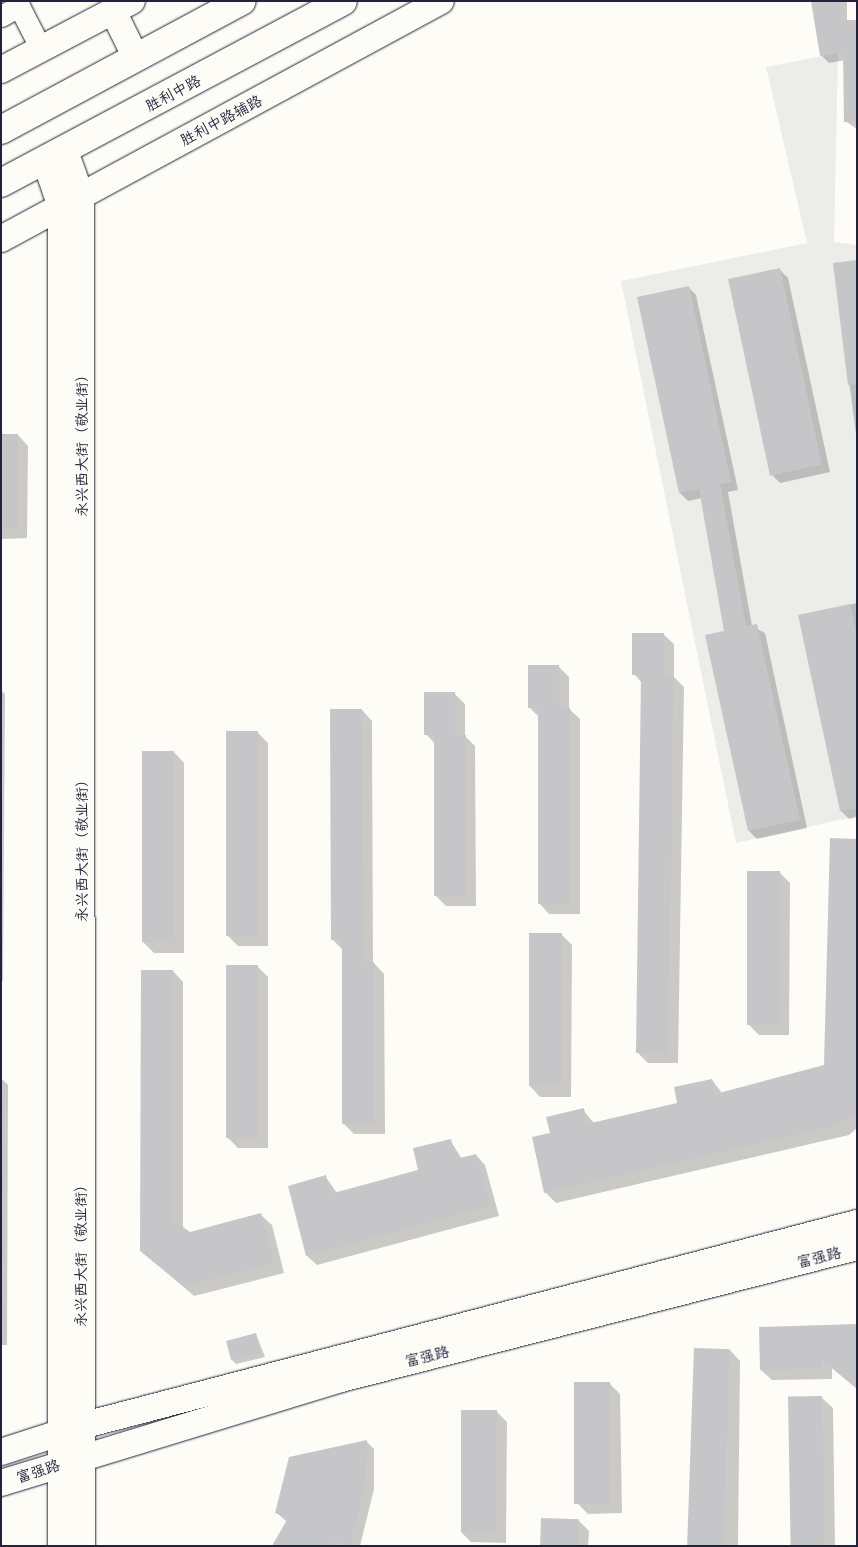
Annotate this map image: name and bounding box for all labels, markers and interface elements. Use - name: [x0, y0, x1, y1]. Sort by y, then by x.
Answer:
- street label: 胜利中路: [142, 71, 204, 115]
- street label: 胜利中路辅路: [177, 91, 265, 149]
- street label: 永兴西大街（敬业街）: [73, 367, 91, 517]
- street label: 永兴西大街（敬业街）: [73, 772, 91, 922]
- street label: 永兴西大街（敬业街）: [72, 1177, 90, 1327]
- street label: 富强路: [795, 1243, 843, 1271]
- street label: 富强路: [403, 1342, 451, 1370]
- street label: 富强路: [14, 1455, 62, 1487]

